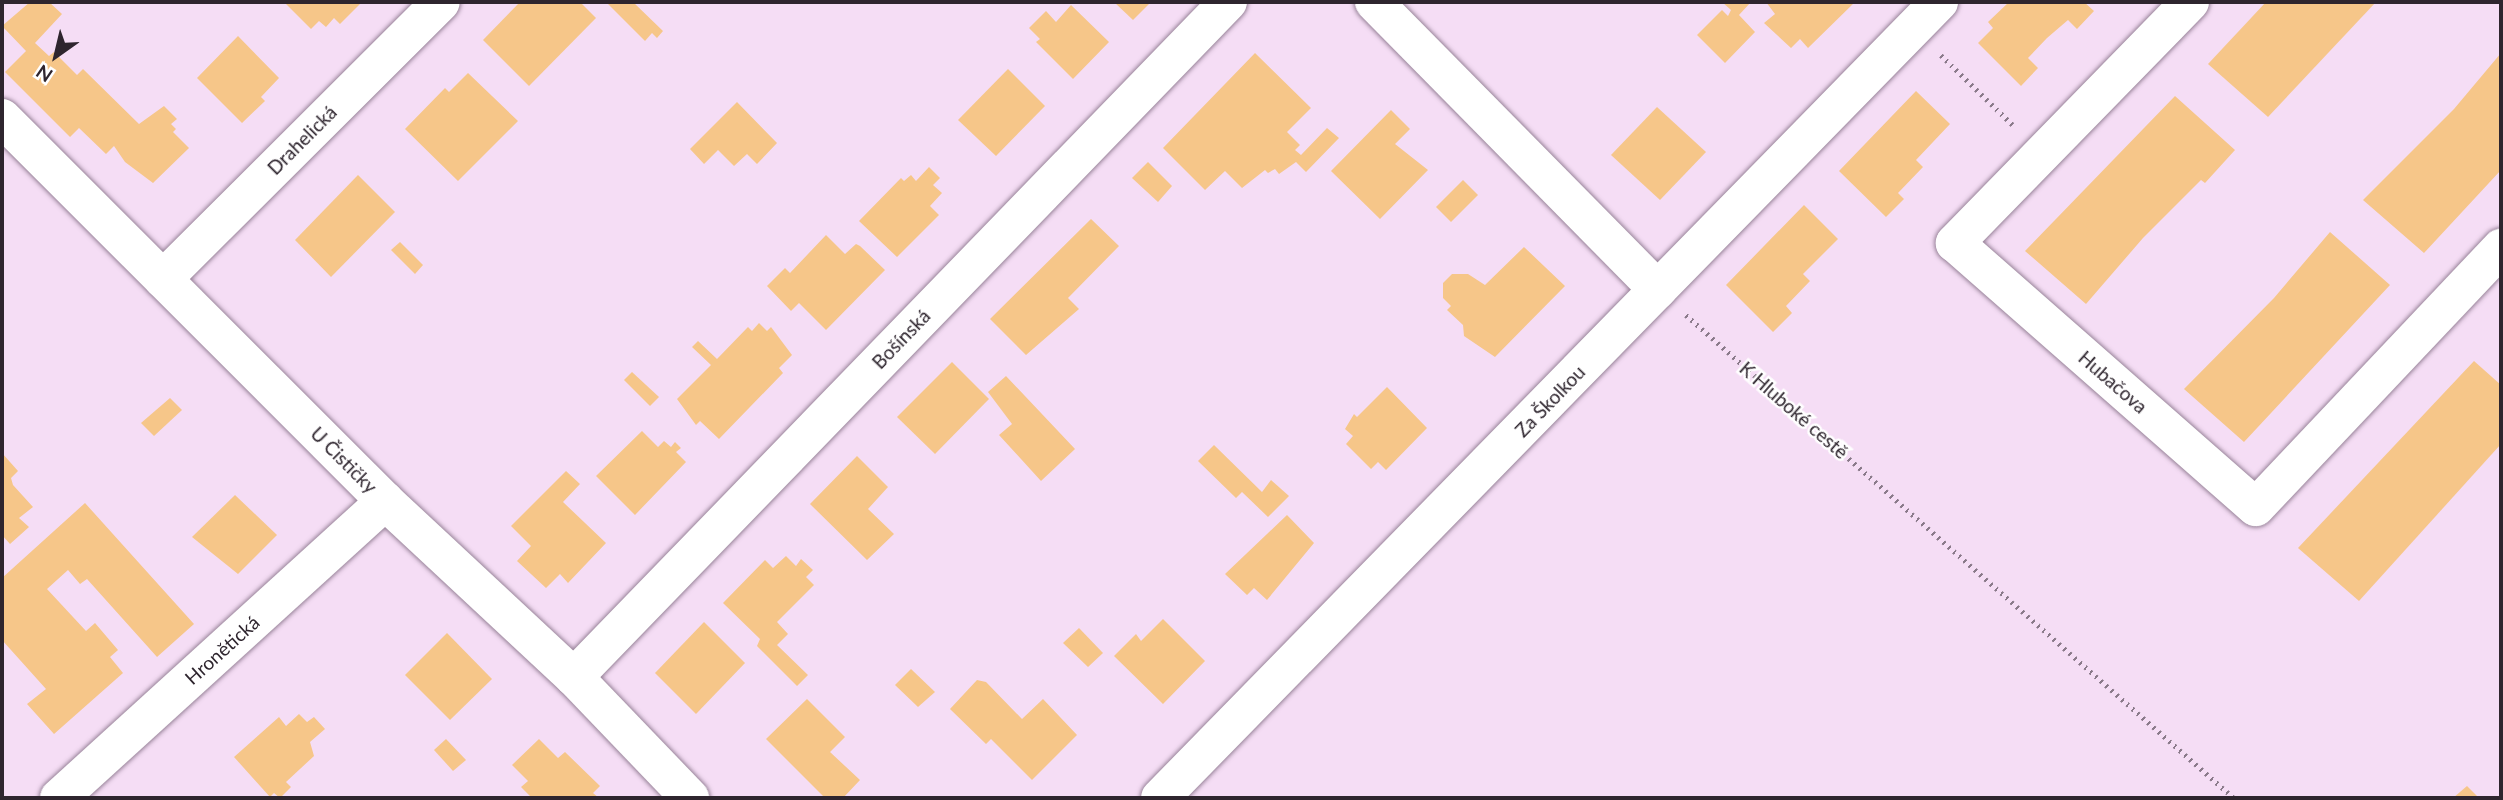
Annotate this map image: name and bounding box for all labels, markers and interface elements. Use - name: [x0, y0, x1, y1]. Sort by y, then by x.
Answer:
- north arrow: [21, 21, 91, 91]
- text: N: [31, 60, 56, 87]
- street label: Drahelická: [263, 101, 341, 179]
- street label: Bošínská: [867, 305, 935, 373]
- street label: Hubačova: [2074, 346, 2152, 418]
- street label: K Hluboké cestě: [1735, 357, 1853, 463]
- street label: Za Školkou: [1510, 360, 1590, 442]
- street label: U Čističky: [306, 422, 382, 498]
- street label: Hronětická: [180, 611, 264, 689]

